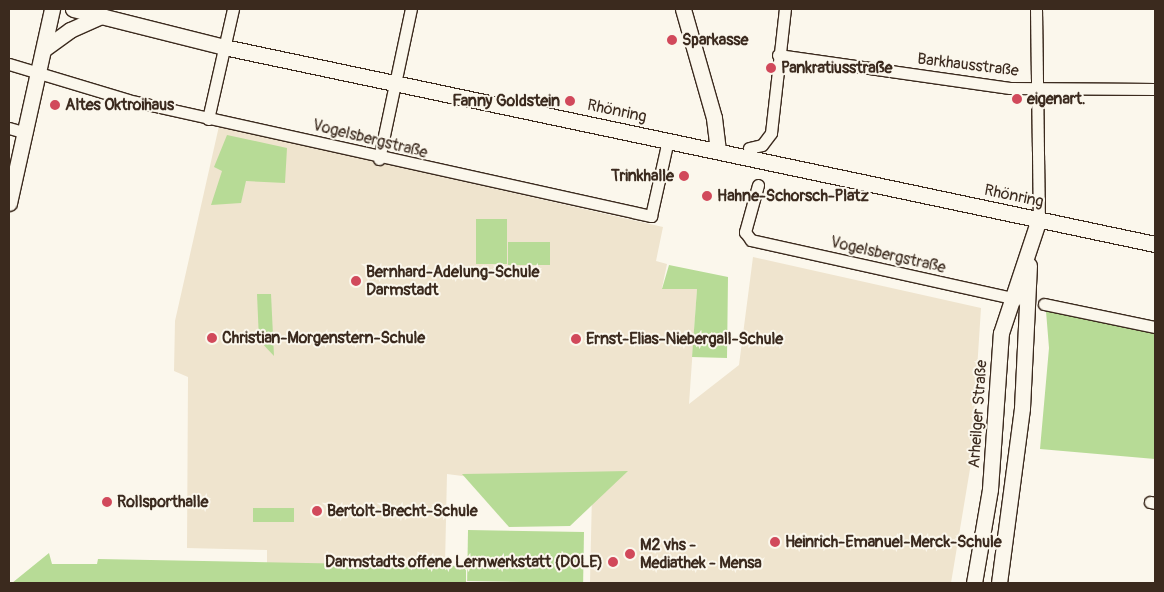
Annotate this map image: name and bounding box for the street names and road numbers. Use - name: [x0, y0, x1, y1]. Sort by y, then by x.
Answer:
- street label: Barkhausstraße: [916, 49, 1020, 81]
- street label: Rhönring: [586, 95, 648, 127]
- street label: Vogelsbergstraße: [310, 115, 430, 163]
- street label: Rhönring: [983, 180, 1045, 212]
- street label: Vogelsbergstraße: [828, 232, 948, 278]
- street label: Arheilger Straße: [965, 359, 991, 469]

